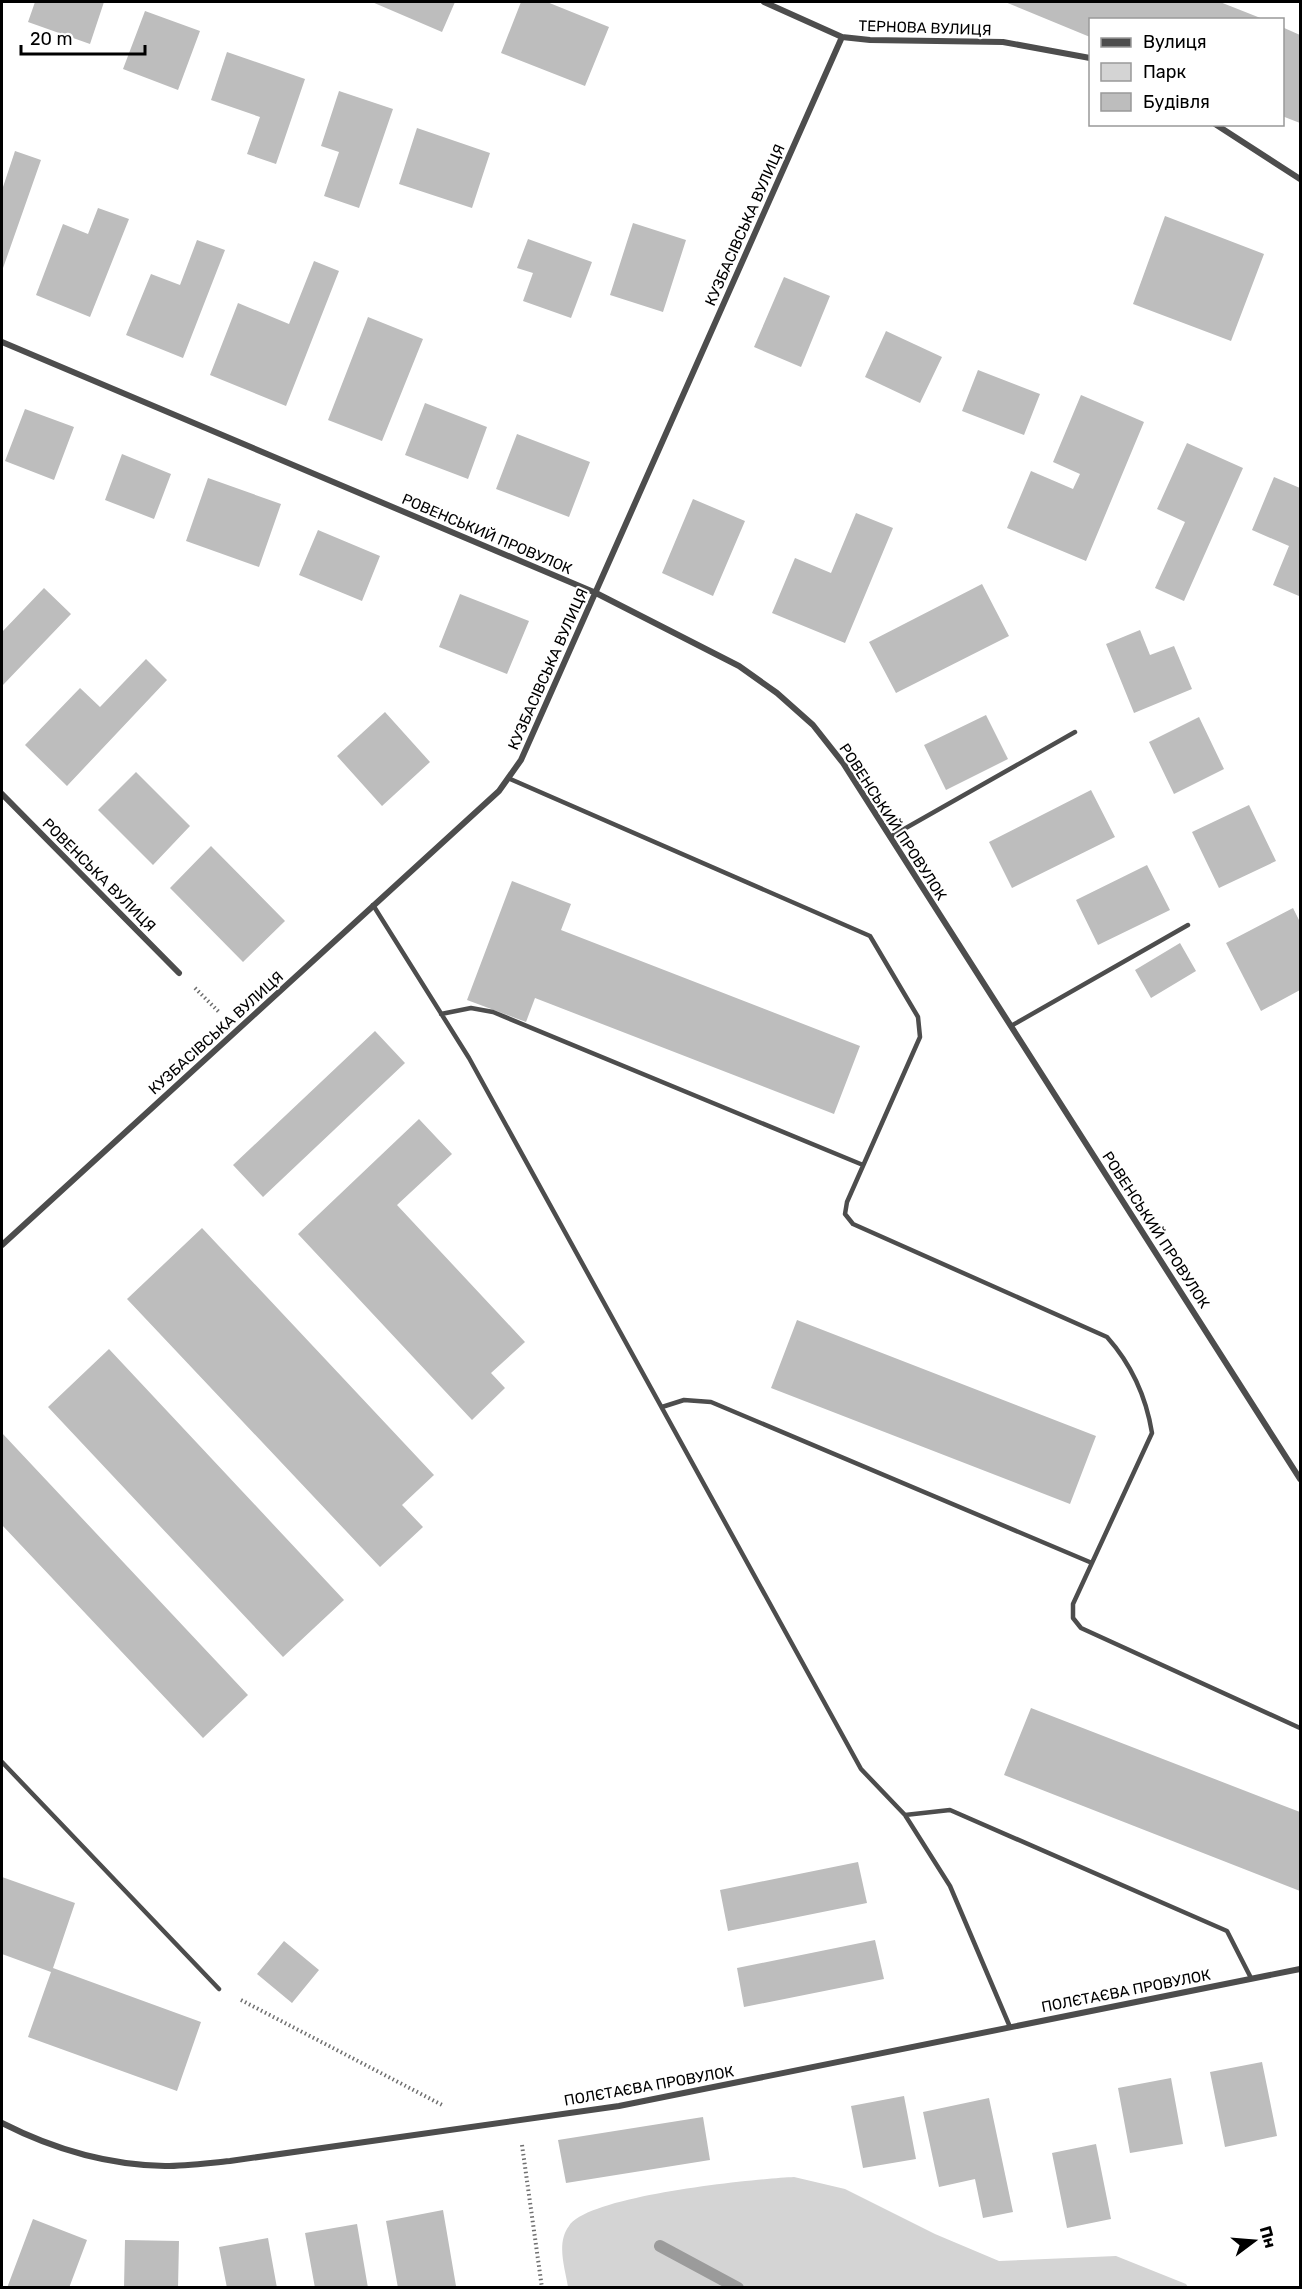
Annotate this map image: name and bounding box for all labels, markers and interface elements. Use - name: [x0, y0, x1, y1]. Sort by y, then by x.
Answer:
- street label: ТЕРНОВА ВУЛИЦЯ: [858, 17, 992, 39]
- scale bar: [21, 18, 146, 56]
- legend: [1089, 18, 1284, 126]
- text: 20 m: [30, 28, 72, 50]
- text: Вулиця: [1143, 31, 1207, 53]
- text: Парк: [1143, 61, 1187, 83]
- text: Будівля: [1143, 91, 1210, 113]
- street label: КУЗБАСІВСЬКА ВУЛИЦЯ: [701, 141, 789, 309]
- street label: РОВЕНСЬКИЙ ПРОВУЛОК: [399, 490, 575, 578]
- street label: КУЗБАСІВСЬКА ВУЛИЦЯ: [504, 585, 592, 753]
- street label: РОВЕНСЬКИЙ ПРОВУЛОК: [836, 740, 951, 904]
- street label: РОВЕНСЬКА ВУЛИЦЯ: [39, 815, 159, 935]
- street label: КУЗБАСІВСЬКА ВУЛИЦЯ: [145, 968, 287, 1098]
- street label: РОВЕНСЬКИЙ ПРОВУЛОК: [1099, 1148, 1214, 1312]
- street label: ПОЛЄТАЄВА ПРОВУЛОК: [1040, 1966, 1213, 2016]
- street label: ПОЛЄТАЄВА ПРОВУЛОК: [563, 2062, 736, 2110]
- north arrow: [1224, 2211, 1284, 2271]
- text: Пн: [1256, 2224, 1280, 2250]

